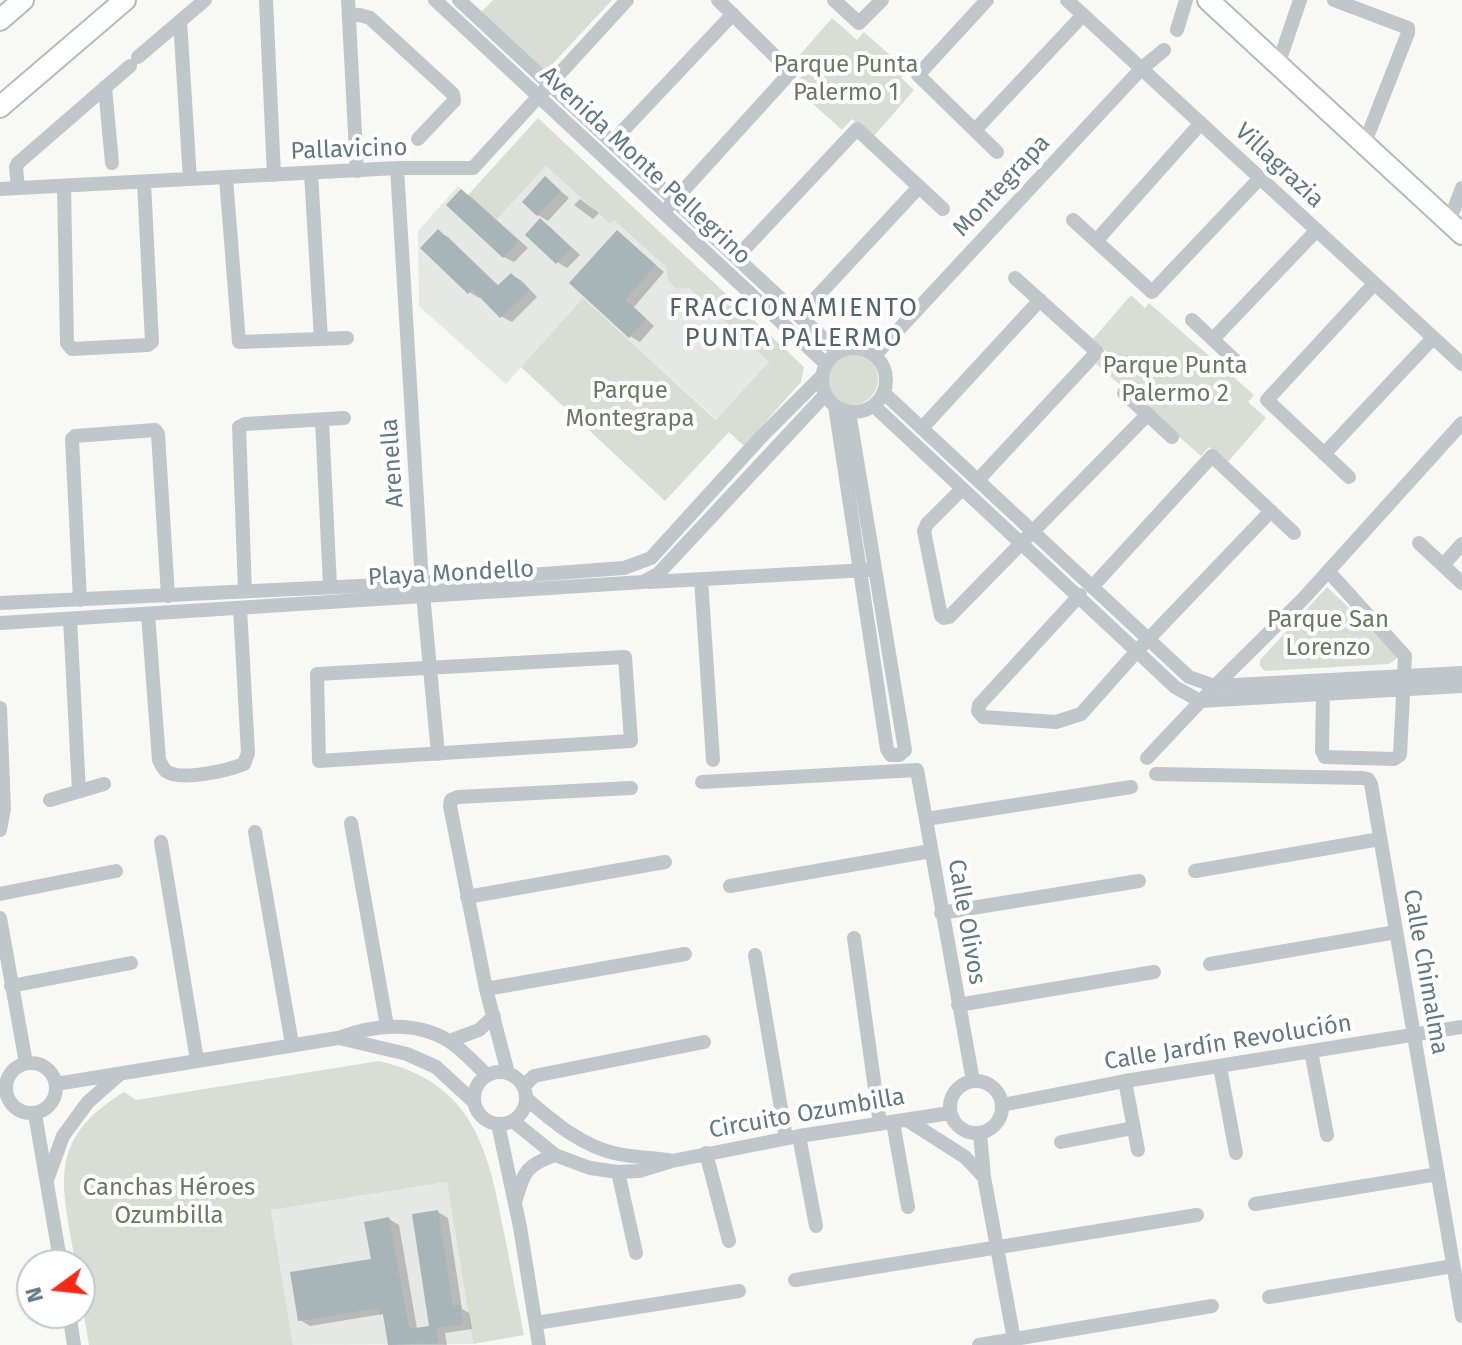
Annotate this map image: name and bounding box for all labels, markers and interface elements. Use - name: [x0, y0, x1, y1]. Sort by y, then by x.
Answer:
- park label: Parque Punta Palermo 1: [774, 51, 918, 107]
- street label: Avenida Monte Pellegrino: [534, 61, 756, 271]
- street label: Villagrazia: [1229, 118, 1329, 214]
- street label: Montegrapa: [947, 129, 1057, 243]
- street label: Pallavicino: [290, 134, 408, 166]
- district label: FRACCIONAMIENTO PUNTA PALERMO: [669, 293, 919, 354]
- park label: Parque Punta Palermo 2: [1103, 352, 1247, 408]
- park label: Parque Montegrapa: [565, 377, 695, 433]
- street label: Arenella: [376, 417, 410, 509]
- street label: Playa Mondello: [367, 555, 535, 593]
- park label: Parque San Lorenzo: [1267, 606, 1389, 662]
- street label: Calle Olivos: [941, 857, 991, 987]
- street label: Calle Chimalma: [1396, 887, 1454, 1057]
- street label: Calle Jardín Revolución: [1102, 1009, 1354, 1077]
- street label: Circuito Ozumbilla: [707, 1083, 907, 1145]
- park label: Canchas Héroes Ozumbilla: [83, 1174, 255, 1230]
- north arrow: [16, 1249, 96, 1329]
- text: N: [19, 1284, 49, 1305]

